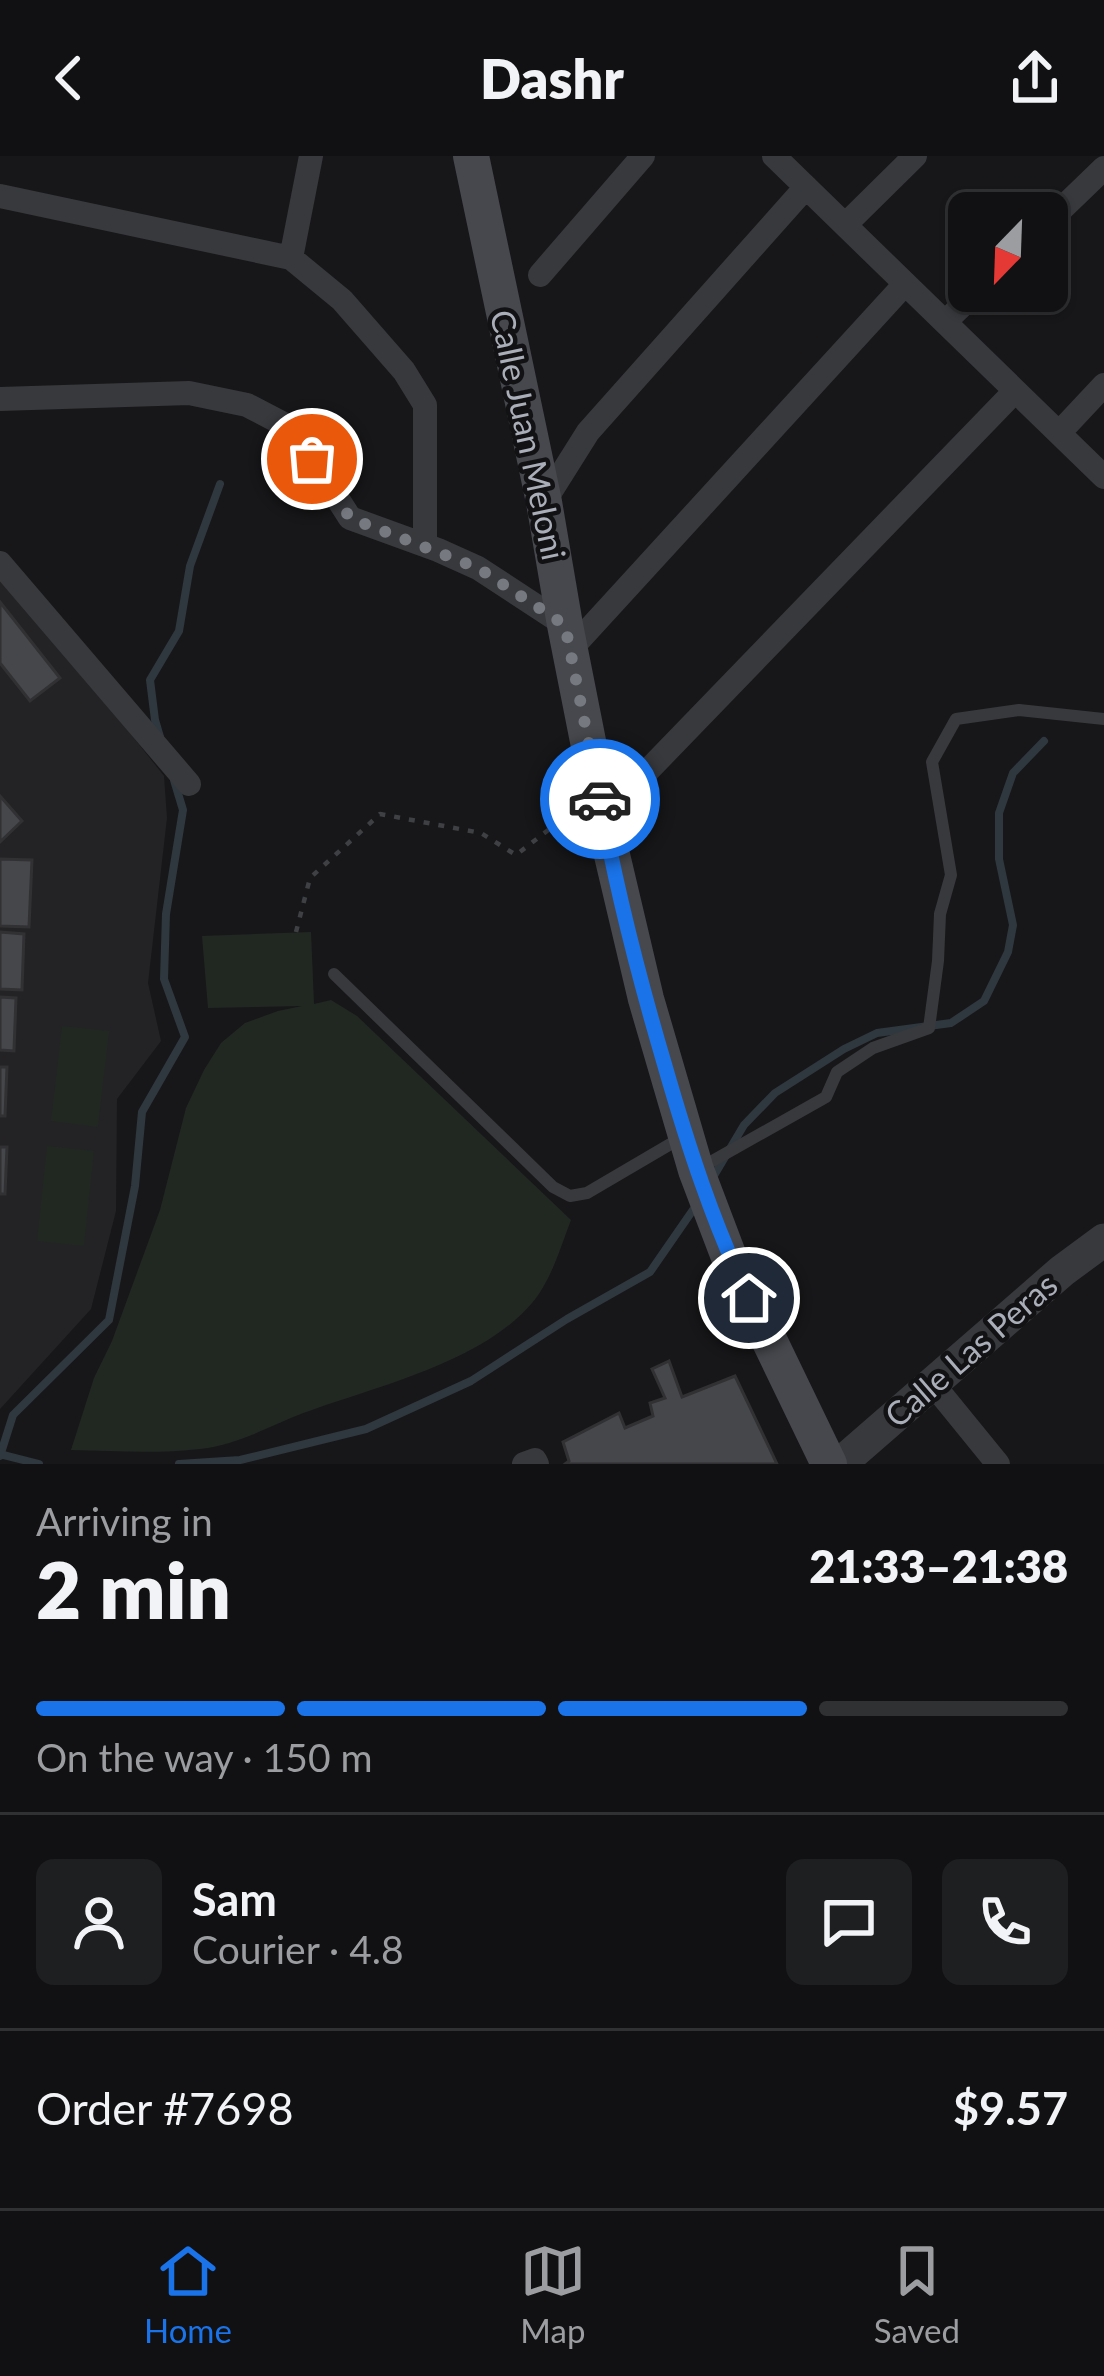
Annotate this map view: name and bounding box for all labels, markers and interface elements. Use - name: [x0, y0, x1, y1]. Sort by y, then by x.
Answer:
- icon: back: [36, 45, 102, 111]
- icon: share: [1002, 45, 1068, 111]
- text: Dashr: [480, 46, 624, 111]
- north arrow: [948, 192, 1068, 312]
- map controls: [948, 192, 1068, 312]
- street label: Calle Juan Meloni: [483, 306, 575, 563]
- pin: [261, 408, 363, 510]
- icon: bag: [279, 426, 345, 492]
- courier: [540, 739, 660, 859]
- icon: car: [567, 766, 633, 832]
- pin: [698, 1247, 800, 1349]
- street label: Calle Las Peras: [876, 1264, 1065, 1435]
- icon: home: [716, 1265, 782, 1331]
- text: Arriving in: [36, 1498, 213, 1544]
- text: 21:33–21:38: [809, 1539, 1068, 1593]
- text: 2 min: [36, 1542, 231, 1636]
- text: On the way · 150 m: [36, 1734, 373, 1780]
- button: person: [36, 1859, 162, 1985]
- button: chat: [786, 1859, 912, 1985]
- button: phone: [942, 1859, 1068, 1985]
- text: Sam: [192, 1872, 277, 1926]
- text: Courier · 4.8: [192, 1926, 404, 1972]
- text: Order #7698: [36, 2081, 294, 2135]
- text: $9.57: [953, 2081, 1068, 2135]
- tab: Home: [144, 2238, 232, 2350]
- tab: Map: [520, 2238, 586, 2350]
- tab: Saved: [874, 2238, 960, 2350]

